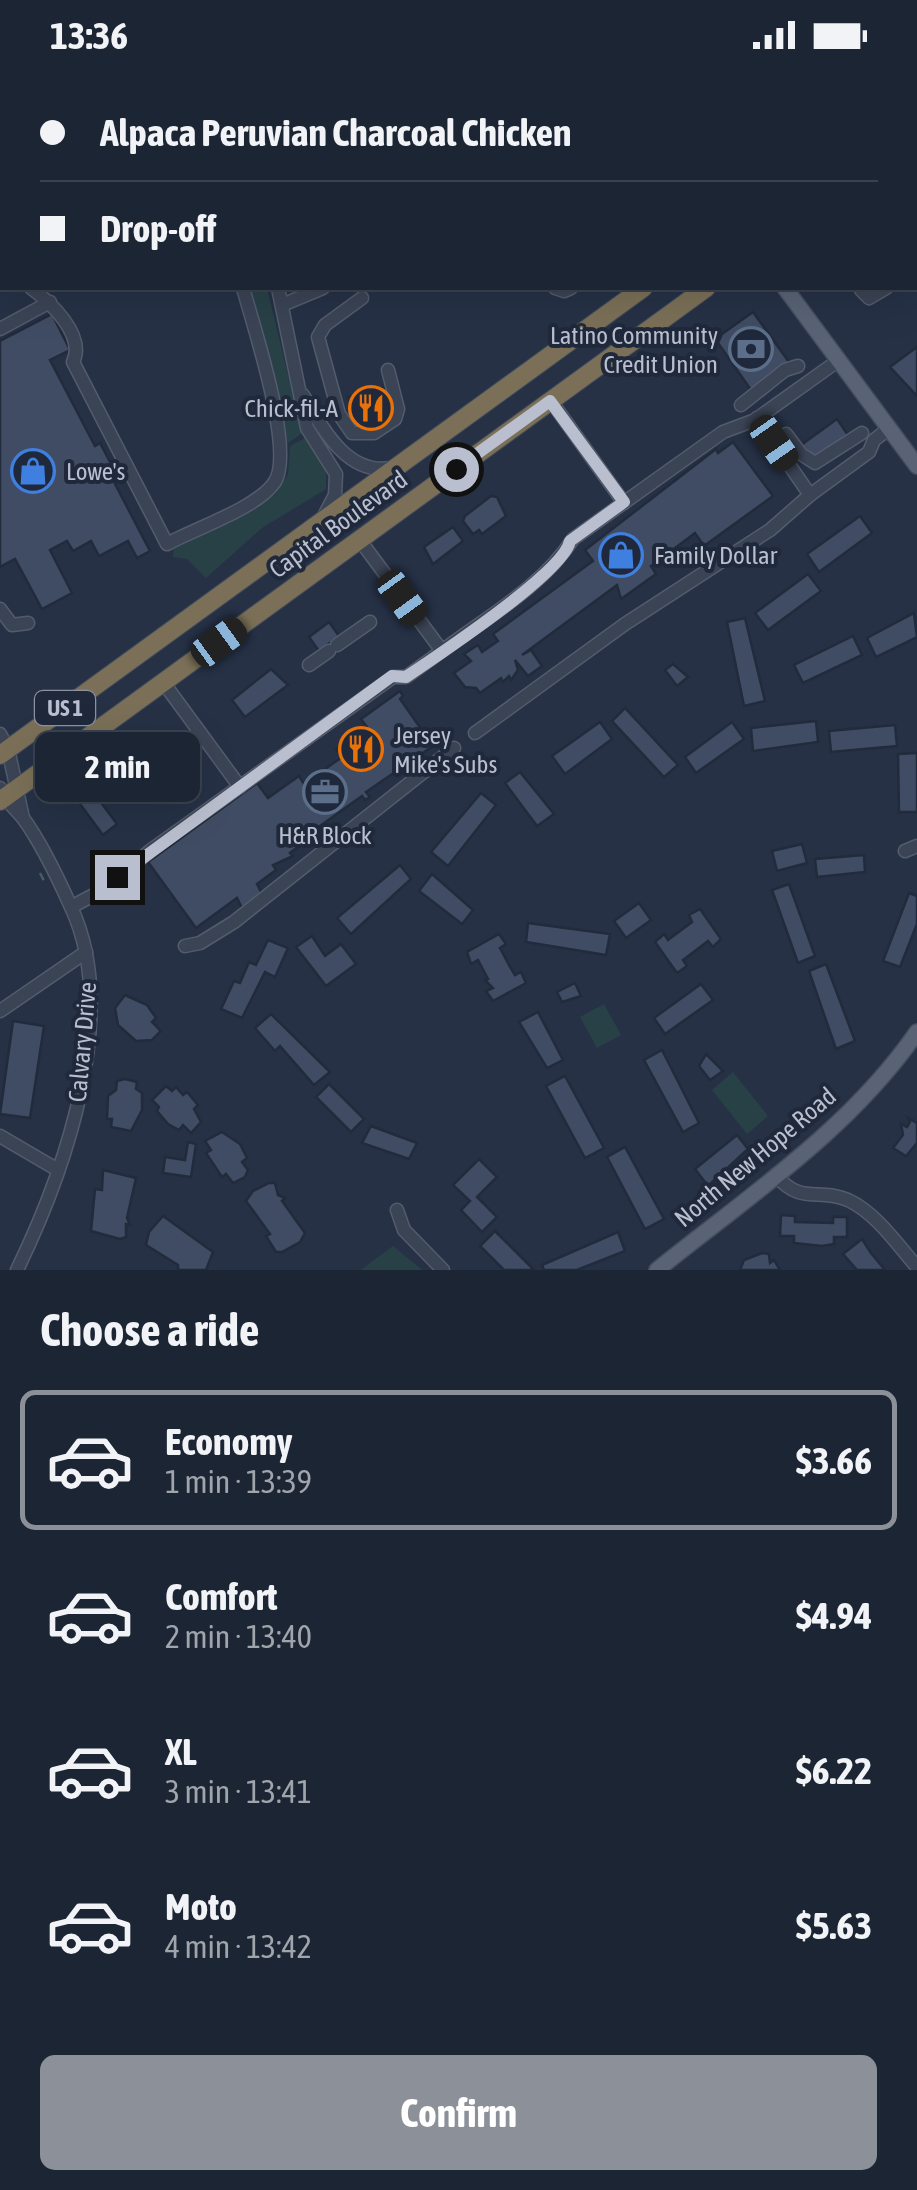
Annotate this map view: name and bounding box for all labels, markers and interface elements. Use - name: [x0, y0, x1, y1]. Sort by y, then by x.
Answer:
- text: 13:36: [50, 14, 128, 57]
- text: Alpaca Peruvian Charcoal Chicken: [100, 111, 571, 154]
- text: Drop-off: [100, 207, 216, 250]
- place label: Latino Community Credit Union: [550, 321, 718, 378]
- bank icon: Latino Community Credit Union: [728, 326, 774, 372]
- restaurant icon: Chick-fil-A: [348, 385, 394, 431]
- place label: Chick-fil-A: [245, 394, 339, 422]
- car: [745, 410, 803, 476]
- route start: [434, 447, 479, 492]
- shop icon: Lowe's: [10, 448, 56, 494]
- place label: Lowe's: [66, 457, 126, 485]
- street label: Capital Boulevard: [264, 465, 412, 583]
- shop icon: Family Dollar: [598, 532, 644, 578]
- place label: Family Dollar: [654, 541, 778, 569]
- car: [372, 565, 432, 631]
- car: [186, 612, 252, 672]
- road number: US 1: [35, 691, 95, 725]
- place label: Jersey Mike's Subs: [394, 721, 497, 778]
- restaurant icon: Jersey Mike's Subs: [338, 726, 384, 772]
- callout: 2 min: [34, 732, 200, 802]
- text: 2 min: [85, 748, 150, 785]
- office icon: H&R Block: [302, 769, 348, 815]
- place label: H&R Block: [278, 821, 372, 849]
- route end: [95, 855, 140, 900]
- street label: Calvary Drive: [63, 981, 101, 1103]
- street label: North New Hope Road: [669, 1082, 841, 1232]
- text: Choose a ride: [40, 1304, 259, 1356]
- icon: car: [45, 1415, 135, 1505]
- text: Economy: [165, 1420, 292, 1463]
- text: $3.66: [796, 1439, 872, 1482]
- text: 1 min · 13:39: [165, 1463, 312, 1500]
- icon: car: [45, 1570, 135, 1660]
- text: Comfort: [165, 1575, 277, 1618]
- text: $4.94: [796, 1594, 872, 1637]
- text: 2 min · 13:40: [165, 1618, 312, 1655]
- icon: car: [45, 1725, 135, 1815]
- text: XL: [165, 1730, 197, 1773]
- text: $6.22: [796, 1749, 872, 1792]
- text: 3 min · 13:41: [165, 1773, 312, 1810]
- icon: car: [45, 1880, 135, 1970]
- text: Moto: [165, 1885, 237, 1928]
- text: $5.63: [796, 1904, 872, 1947]
- text: 4 min · 13:42: [165, 1928, 312, 1965]
- button: Confirm: [40, 2055, 877, 2170]

